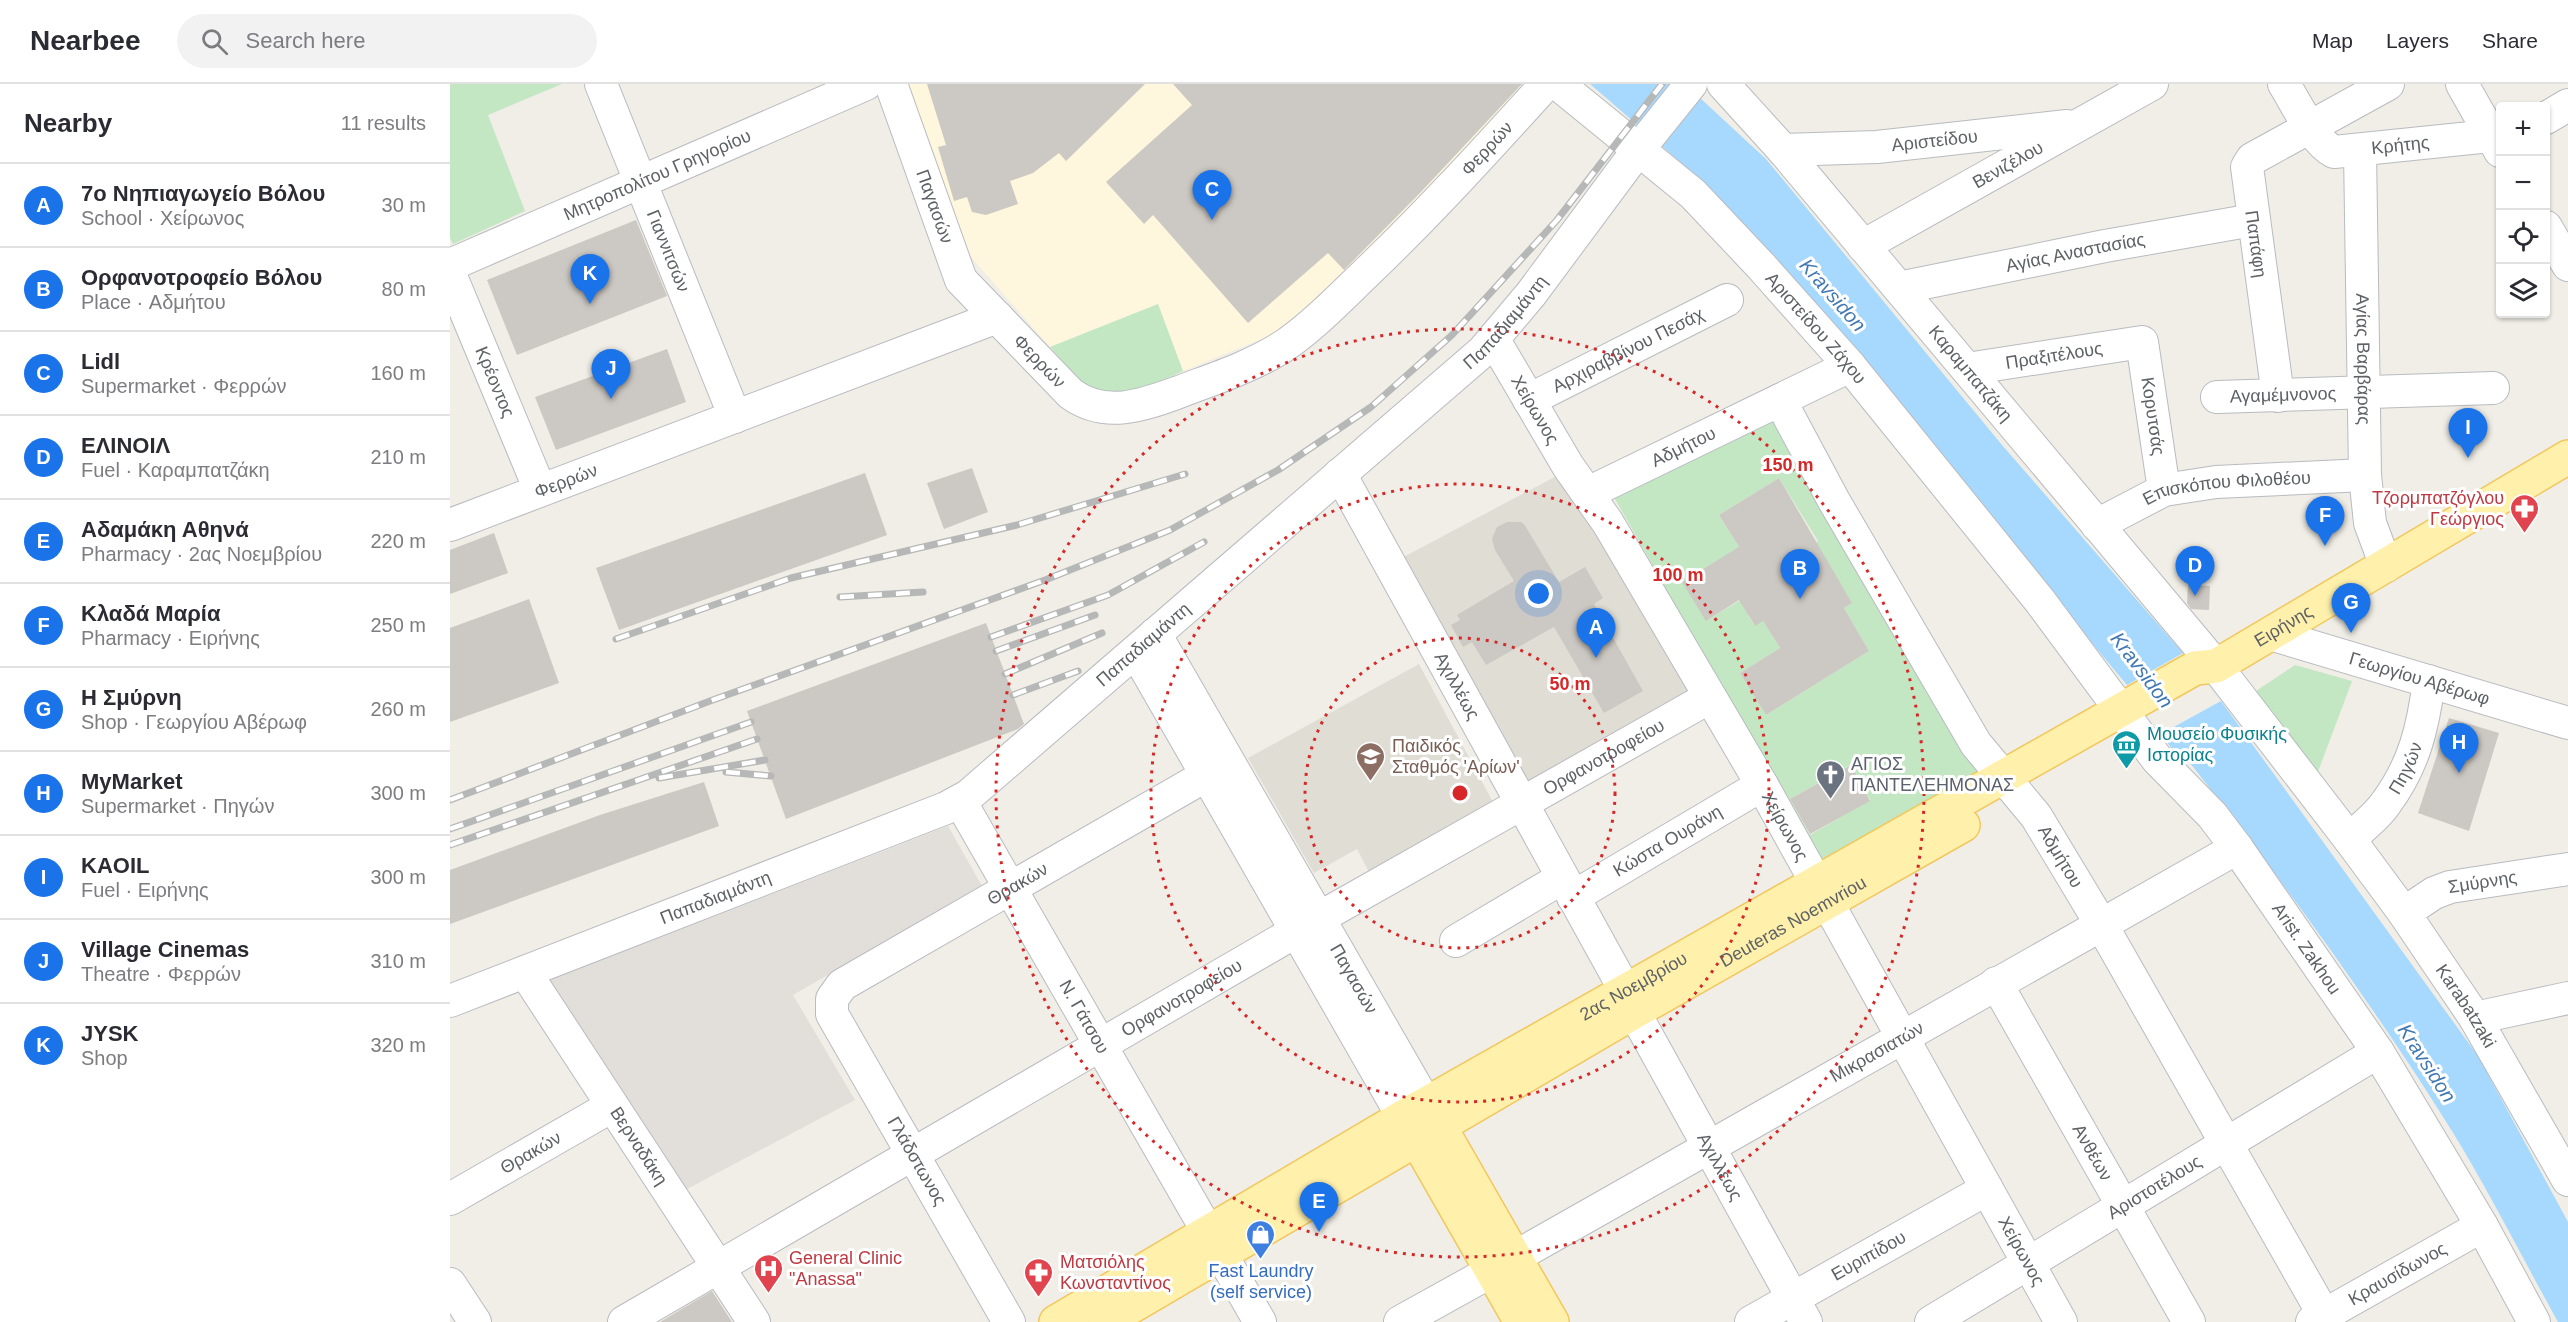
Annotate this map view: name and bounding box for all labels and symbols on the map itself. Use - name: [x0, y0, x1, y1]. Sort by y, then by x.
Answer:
- street label: Φερρών: [1457, 118, 1517, 180]
- street label: Μητροπολίτου Γρηγορίου: [561, 125, 754, 224]
- street label: Αριστείδου: [1891, 126, 1979, 155]
- street label: Κρήτης: [2370, 132, 2431, 158]
- street label: Βενιζέλου: [1969, 137, 2047, 193]
- street label: Παγασών: [912, 167, 957, 246]
- pin: C: [1192, 170, 1232, 220]
- street label: Γιαννιτσών: [643, 207, 694, 295]
- street label: Παπάφη: [2241, 209, 2271, 279]
- street label: Αγίας Αναστασίας: [2004, 229, 2147, 276]
- pin: K: [570, 254, 610, 304]
- water label: Kravsidon: [1796, 254, 1870, 336]
- street label: Αριστείδου Ζάχου: [1762, 268, 1870, 388]
- street label: Παπαδιαμάντη: [1459, 272, 1551, 373]
- street label: Αγίας Βαρβάρας: [2352, 293, 2374, 425]
- street label: Αρχιραββίνου Πεσάχ: [1549, 303, 1708, 397]
- street label: Καραμπατζάκη: [1925, 322, 2016, 425]
- street label: Φερρών: [1009, 331, 1069, 392]
- street label: Πραξιτέλους: [2004, 338, 2104, 373]
- street label: Κρέοντος: [471, 344, 519, 421]
- pin: J: [592, 350, 630, 399]
- street label: Χείρωνος: [1507, 372, 1563, 448]
- street label: Κορυτσάς: [2137, 376, 2169, 457]
- street label: Αγαμέμνονος: [2229, 383, 2337, 407]
- pin: I: [2448, 408, 2488, 458]
- street label: Αδμήτου: [1648, 423, 1719, 471]
- text: 150 m: [1762, 455, 1814, 475]
- street label: Φερρών: [532, 460, 600, 502]
- street label: Επισκόπου Φιλοθέου: [2139, 468, 2311, 509]
- place label: Τζορμπατζόγλου Γεώργιος: [2372, 488, 2504, 529]
- pharmacy icon: Τζορμπατζόγλου Γεώργιος: [2509, 492, 2541, 534]
- pin: F: [2306, 496, 2344, 546]
- pin: D: [2176, 546, 2214, 596]
- pin: B: [1780, 550, 1820, 599]
- text: 100 m: [1652, 565, 1704, 585]
- your location: [1524, 579, 1553, 608]
- pin: G: [2332, 584, 2370, 633]
- street label: Παπαδιαμάντη: [1092, 599, 1194, 690]
- street label: Ειρήνης: [2251, 601, 2316, 651]
- pin: A: [1576, 608, 1616, 658]
- water label: Kravsidon: [2106, 628, 2178, 712]
- street label: Γεωργίου Αβέρωφ: [2347, 648, 2492, 709]
- street label: Αχιλλέως: [1430, 649, 1484, 723]
- text: 50 m: [1549, 674, 1591, 694]
- street label: Ορφανοτροφείου: [1540, 715, 1668, 799]
- place label: Μουσείο Φυσικής Ιστορίας: [2147, 724, 2287, 765]
- pin: H: [2440, 724, 2478, 773]
- museum icon: Μουσείο Φυσικής Ιστορίας: [2110, 728, 2142, 770]
- place label: Παιδικός Σταθμός 'Αρίων': [1392, 736, 1520, 777]
- school or university icon: Παιδικός Σταθμός 'Αρίων': [1355, 740, 1387, 782]
- street label: Πηγών: [2385, 740, 2426, 798]
- place label: ΑΓΙΟΣ ΠΑΝΤΕΛΕΗΜΟΝΑΣ: [1851, 754, 2014, 795]
- church icon: ΑΓΙΟΣ ΠΑΝΤΕΛΕΗΜΟΝΑΣ: [1814, 758, 1846, 800]
- centre of rings: [1450, 783, 1470, 803]
- street label: Χείρωνος: [1758, 788, 1812, 865]
- street label: Κώστα Ουράνη: [1610, 801, 1726, 881]
- street label: Αδμήτου: [2034, 822, 2087, 891]
- street label: Θρακών: [984, 859, 1051, 909]
- street label: Παπαδιαμάντη: [657, 867, 774, 928]
- street label: Σμύρνης: [2447, 867, 2519, 897]
- street label: Deuteras Noemvriou: [1716, 872, 1870, 971]
- street label: Arist. Zakhou: [2268, 899, 2345, 998]
- street label: Παγασών: [1326, 940, 1382, 1017]
- street label: 2ας Νοεμβρίου: [1576, 948, 1691, 1025]
- street label: Ορφανοτροφείου: [1118, 955, 1245, 1041]
- street label: Karabatzaki: [2432, 961, 2500, 1051]
- street label: Ν. Γάτσου: [1055, 977, 1113, 1057]
- street label: Μικρασιατών: [1827, 1018, 1927, 1086]
- water label: Kravsidon: [2394, 1020, 2460, 1106]
- street label: Βερναδάκη: [606, 1103, 672, 1189]
- street label: Γλάδστωνος: [884, 1113, 951, 1209]
- street label: Ανθέων: [2069, 1121, 2116, 1184]
- street label: Θρακών: [497, 1127, 564, 1178]
- street label: Αχιλλέως: [1693, 1130, 1747, 1204]
- street label: Αριστοτέλους: [2104, 1151, 2205, 1223]
- pin: E: [1300, 1182, 1338, 1232]
- street label: Χείρωνος: [1994, 1213, 2049, 1289]
- shop icon: Fast Laundry (self service): [1245, 1218, 1277, 1260]
- street label: Ευριπίδου: [1828, 1227, 1909, 1285]
- street label: Κραυσίδωνος: [2345, 1238, 2450, 1309]
- place label: General Clinic "Anassa": [789, 1248, 902, 1289]
- hospital icon: General Clinic "Anassa": [752, 1252, 784, 1294]
- place label: Ματσιόλης Κωνσταντίνος: [1060, 1252, 1171, 1293]
- pharmacy icon: Ματσιόλης Κωνσταντίνος: [1023, 1256, 1055, 1298]
- place label: Fast Laundry (self service): [1208, 1261, 1314, 1302]

